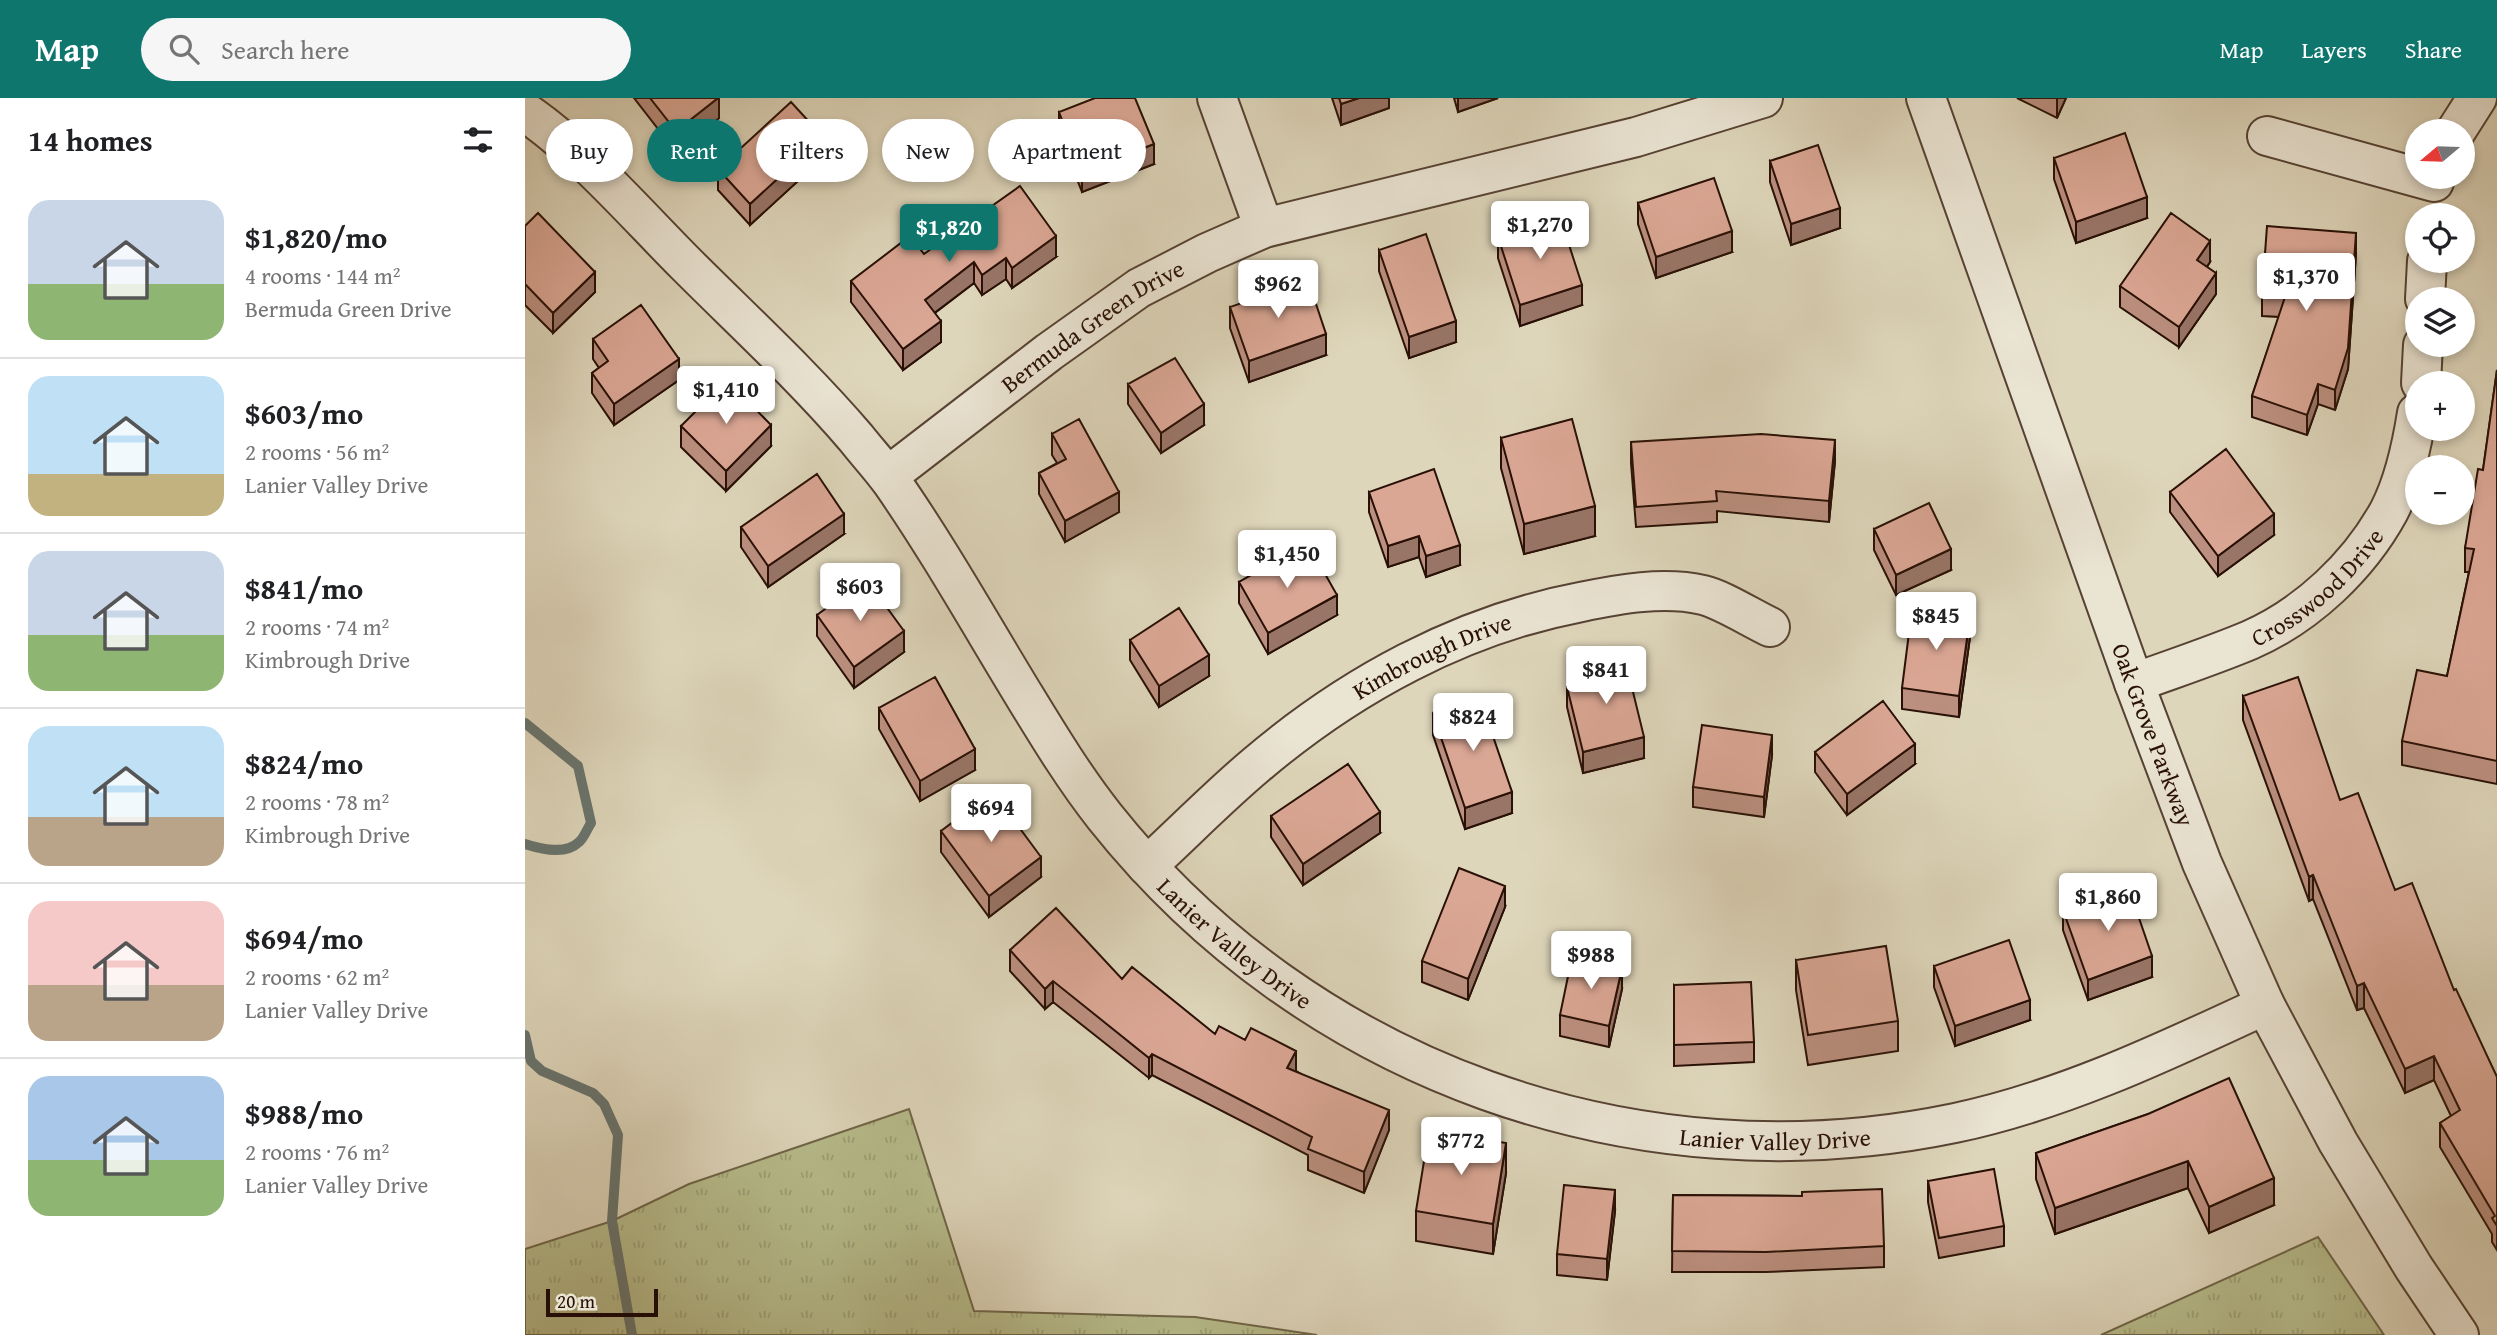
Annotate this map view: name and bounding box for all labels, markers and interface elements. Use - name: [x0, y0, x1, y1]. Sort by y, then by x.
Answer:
- search box: [141, 18, 631, 81]
- text: Map: [35, 25, 99, 73]
- icon: search: [165, 30, 203, 68]
- text: Search here: [221, 30, 349, 69]
- text: Map: [2220, 32, 2263, 67]
- text: Layers: [2301, 32, 2367, 67]
- text: Share: [2405, 32, 2462, 67]
- text: 14 homes: [28, 118, 153, 162]
- chip: Buy: [546, 119, 633, 182]
- chip: Rent: [647, 119, 742, 182]
- chip: Filters: [756, 119, 868, 182]
- chip: New: [882, 119, 974, 182]
- chip: Apartment: [988, 119, 1146, 182]
- north arrow: [2405, 119, 2475, 189]
- map controls: [2405, 119, 2475, 525]
- icon: filters: [459, 121, 497, 159]
- pin: $1,270: [1483, 202, 1597, 261]
- button: locate: [2405, 203, 2475, 273]
- pin: $1,820: [892, 204, 1006, 264]
- text: $1,270: [1507, 207, 1573, 240]
- text: $1,820: [916, 210, 982, 243]
- text: $1,820/mo: [245, 215, 387, 259]
- icon: home: [84, 228, 168, 312]
- street label: Bermuda Green Drive: [993, 250, 1190, 401]
- pin: $1,370: [2249, 254, 2363, 313]
- text: 4 rooms · 144 m²: [245, 259, 400, 292]
- text: $1,370: [2273, 259, 2339, 292]
- pin: $962: [1237, 260, 1319, 320]
- text: $962: [1254, 266, 1302, 299]
- button: layers: [2405, 287, 2475, 357]
- text: Bermuda Green Drive: [245, 292, 452, 325]
- pin: $1,410: [669, 366, 783, 426]
- button: +: [2405, 371, 2475, 441]
- text: $1,410: [693, 372, 759, 405]
- text: $603/mo: [245, 391, 363, 435]
- icon: home: [84, 404, 168, 488]
- text: 2 rooms · 56 m²: [245, 435, 389, 468]
- button: −: [2405, 455, 2475, 525]
- text: Lanier Valley Drive: [245, 468, 428, 501]
- street label: Crosswood Drive: [2245, 521, 2392, 655]
- pin: $1,450: [1230, 531, 1344, 590]
- text: $1,450: [1254, 536, 1320, 569]
- pin: $603: [819, 564, 901, 623]
- text: $841/mo: [245, 566, 363, 610]
- text: $603: [836, 569, 884, 602]
- icon: home: [84, 579, 168, 663]
- pin: $845: [1895, 592, 1977, 652]
- text: $845: [1912, 598, 1960, 631]
- street label: Kimbrough Drive: [1345, 603, 1516, 708]
- text: 2 rooms · 74 m²: [245, 610, 389, 643]
- street label: Oak Grove Parkway: [2104, 638, 2204, 831]
- text: Kimbrough Drive: [245, 643, 410, 676]
- pin: $841: [1565, 646, 1647, 706]
- text: $841: [1582, 652, 1630, 685]
- pin: $824: [1432, 694, 1514, 753]
- text: $824: [1449, 699, 1497, 732]
- text: $824/mo: [245, 741, 363, 785]
- icon: home: [84, 754, 168, 838]
- pin: $694: [950, 784, 1032, 844]
- text: 2 rooms · 78 m²: [245, 785, 389, 818]
- text: $694: [967, 790, 1015, 823]
- text: Kimbrough Drive: [245, 818, 410, 851]
- street label: Lanier Valley Drive: [1150, 869, 1319, 1017]
- pin: $1,860: [2051, 874, 2165, 933]
- text: $1,860: [2075, 879, 2141, 912]
- text: $694/mo: [245, 916, 363, 960]
- icon: home: [84, 929, 168, 1013]
- pin: $988: [1550, 932, 1632, 991]
- text: $988: [1567, 937, 1615, 970]
- text: 2 rooms · 62 m²: [245, 960, 389, 993]
- text: Lanier Valley Drive: [245, 993, 428, 1026]
- text: $988/mo: [245, 1091, 363, 1135]
- icon: home: [84, 1104, 168, 1188]
- pin: $772: [1420, 1118, 1502, 1177]
- street label: Lanier Valley Drive: [1678, 1118, 1872, 1159]
- text: $772: [1437, 1123, 1485, 1156]
- text: 2 rooms · 76 m²: [245, 1135, 389, 1168]
- text: Lanier Valley Drive: [245, 1168, 428, 1201]
- scale bar: [546, 1286, 658, 1318]
- text: 20 m: [557, 1287, 595, 1315]

